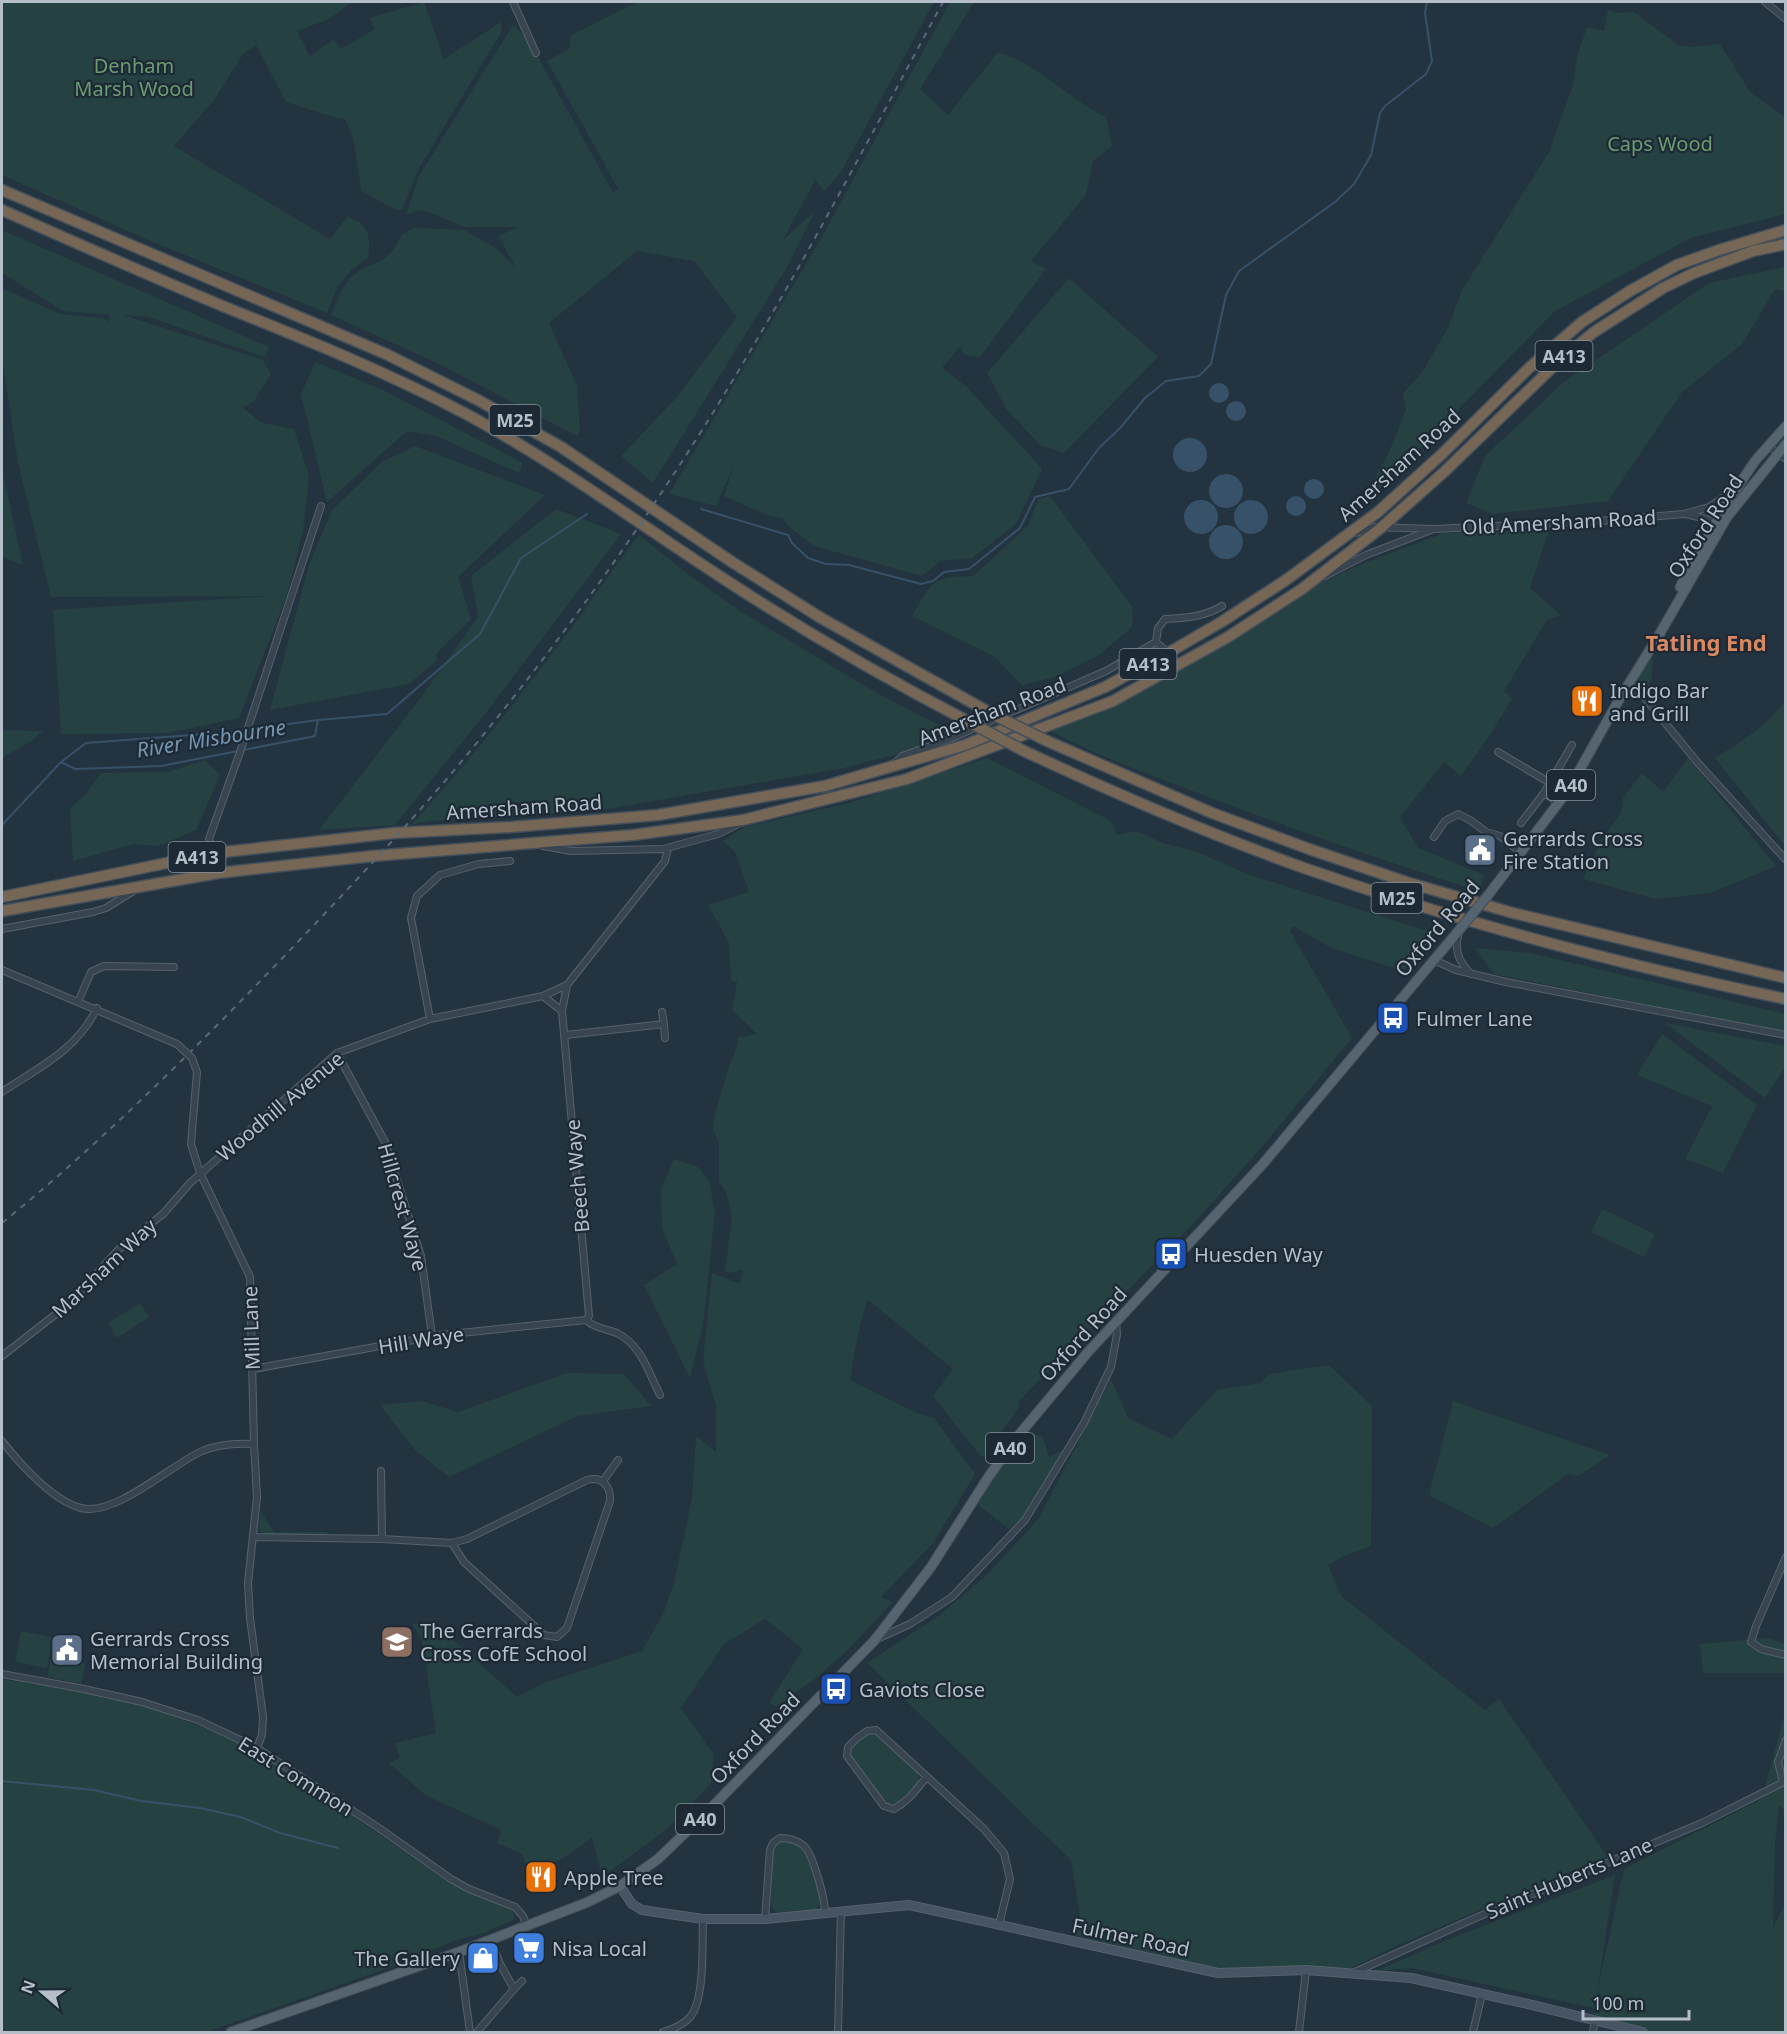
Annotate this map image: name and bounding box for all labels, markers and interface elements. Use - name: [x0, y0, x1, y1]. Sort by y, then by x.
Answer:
- park label: Denham Marsh Wood: [74, 52, 194, 102]
- park label: Caps Wood: [1607, 130, 1713, 157]
- road number: A413: [1536, 341, 1592, 371]
- street label: Amersham Road: [1332, 403, 1466, 527]
- road number: M25: [490, 405, 540, 435]
- street label: Oxford Road: [1661, 469, 1749, 583]
- street label: Old Amersham Road: [1461, 503, 1657, 541]
- district label: Tatling End: [1645, 627, 1767, 657]
- road number: A413: [1120, 649, 1176, 679]
- street label: Amersham Road: [914, 670, 1070, 752]
- place label: Indigo Bar and Grill: [1610, 677, 1709, 727]
- restaurant icon: Indigo Bar and Grill: [1569, 683, 1605, 719]
- water label: River Misbourne: [134, 712, 288, 764]
- road number: A40: [1547, 770, 1595, 800]
- street label: Amersham Road: [445, 788, 603, 826]
- place label: Gerrards Cross Fire Station: [1503, 825, 1643, 875]
- public building icon: Gerrards Cross Fire Station: [1462, 832, 1498, 868]
- road number: A413: [168, 842, 226, 872]
- street label: Oxford Road: [1389, 874, 1485, 982]
- road number: M25: [1372, 883, 1422, 913]
- bus stop icon: Fulmer Lane: [1375, 1000, 1411, 1036]
- place label: Fulmer Lane: [1416, 1005, 1533, 1032]
- street label: Woodhill Avenue: [211, 1045, 349, 1167]
- street label: Beech Waye: [559, 1118, 595, 1234]
- street label: Hillcrest Waye: [372, 1140, 434, 1274]
- street label: Marsham Way: [46, 1212, 163, 1324]
- bus stop icon: Huesden Way: [1153, 1236, 1189, 1272]
- place label: Huesden Way: [1194, 1241, 1324, 1268]
- street label: Oxford Road: [1033, 1281, 1133, 1387]
- street label: Mill Lane: [236, 1285, 266, 1371]
- street label: Hill Waye: [376, 1320, 466, 1360]
- road number: A40: [986, 1433, 1034, 1463]
- place label: The Gerrards Cross CofE School: [420, 1617, 587, 1667]
- school or university icon: The Gerrards Cross CofE School: [379, 1624, 415, 1660]
- place label: Gerrards Cross Memorial Building: [90, 1625, 263, 1675]
- public building icon: Gerrards Cross Memorial Building: [49, 1632, 85, 1668]
- bus stop icon: Gaviots Close: [818, 1671, 854, 1707]
- place label: Gaviots Close: [859, 1676, 985, 1703]
- street label: Oxford Road: [704, 1686, 806, 1790]
- street label: East Common: [233, 1730, 359, 1822]
- road number: A40: [676, 1804, 724, 1834]
- street label: Saint Huberts Lane: [1482, 1831, 1656, 1925]
- restaurant icon: Apple Tree: [523, 1859, 559, 1895]
- place label: Apple Tree: [564, 1864, 664, 1891]
- street label: Fulmer Road: [1070, 1911, 1192, 1963]
- supermarket icon: Nisa Local: [511, 1930, 547, 1966]
- place label: Nisa Local: [552, 1935, 647, 1962]
- shop icon: The Gallery: [465, 1940, 501, 1976]
- place label: The Gallery: [354, 1945, 461, 1972]
- north arrow: [12, 1962, 72, 2022]
- text: N: [15, 1977, 40, 1997]
- scale bar: [1583, 1983, 1690, 2021]
- text: 100 m: [1592, 1991, 1644, 2015]

